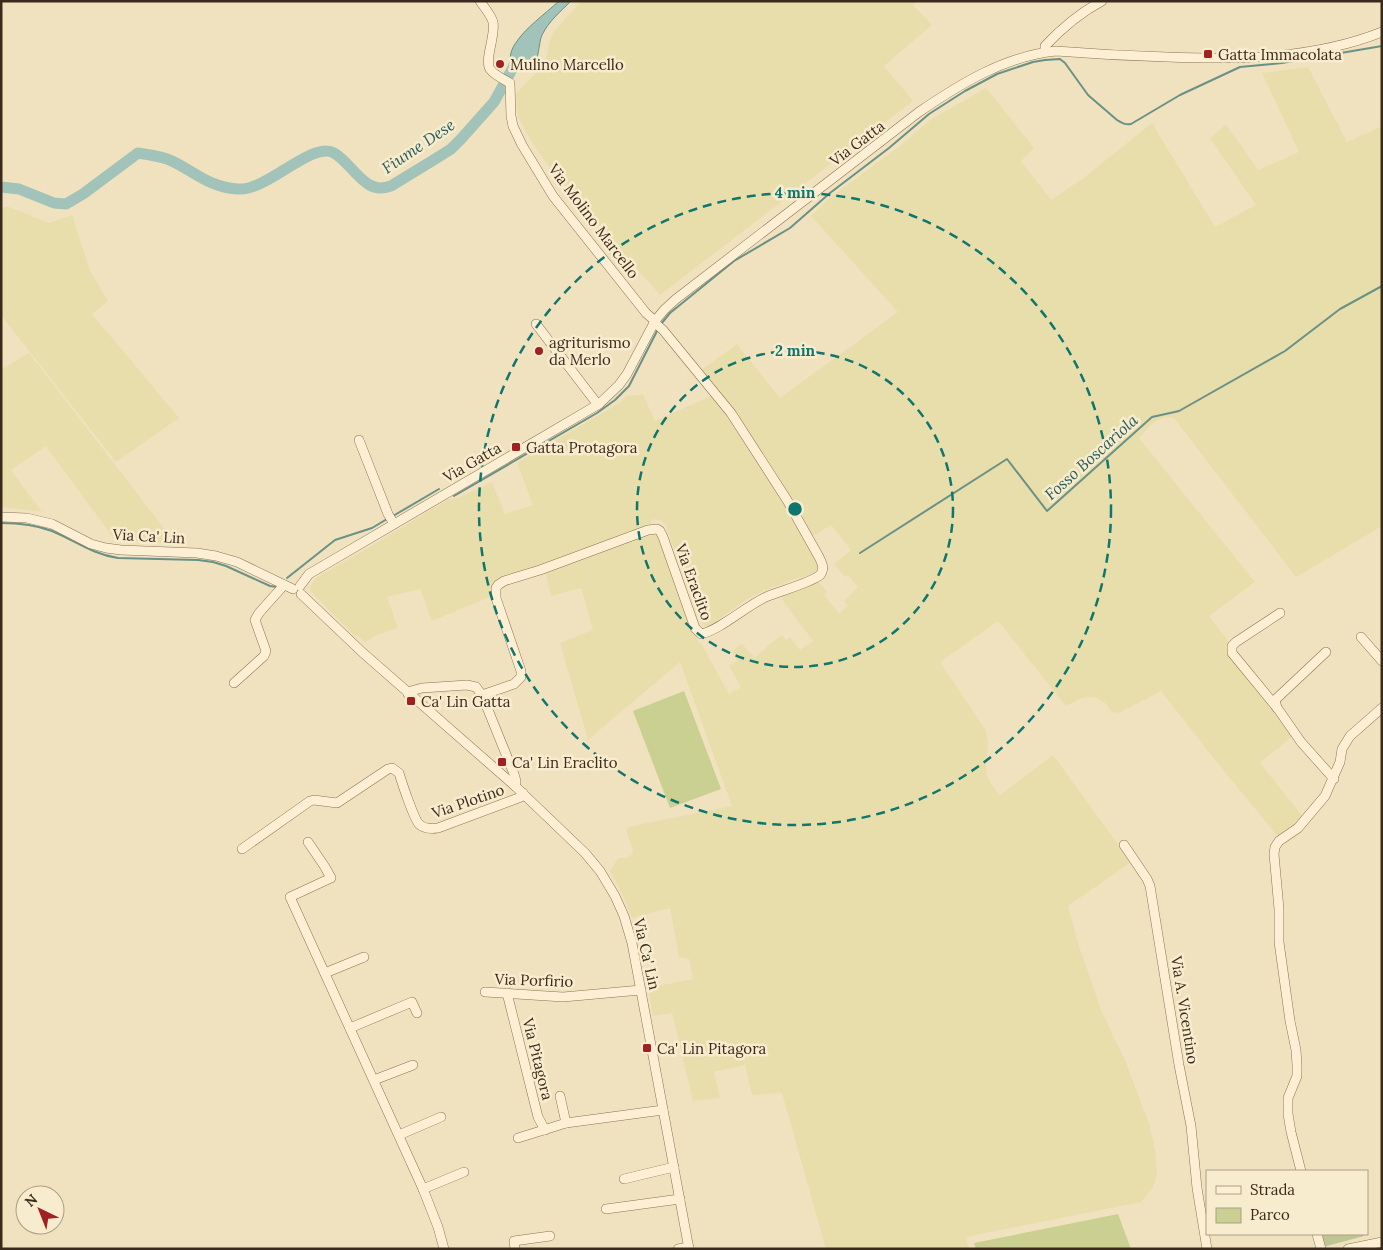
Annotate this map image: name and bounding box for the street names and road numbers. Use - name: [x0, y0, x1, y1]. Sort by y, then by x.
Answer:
- street label: Via Gatta: [825, 116, 888, 170]
- street label: Via Molino Marcello: [544, 159, 644, 282]
- street label: Via Gatta: [439, 438, 505, 487]
- street label: Via Ca' Lin: [111, 525, 186, 547]
- street label: Via Eraclito: [671, 540, 717, 623]
- street label: Via Plotino: [428, 780, 507, 823]
- street label: Via Ca' Lin: [629, 916, 664, 992]
- street label: Via A. Vicentino: [1167, 954, 1203, 1066]
- street label: Via Porfirio: [493, 969, 574, 991]
- street label: Via Pitagora: [518, 1015, 557, 1102]

